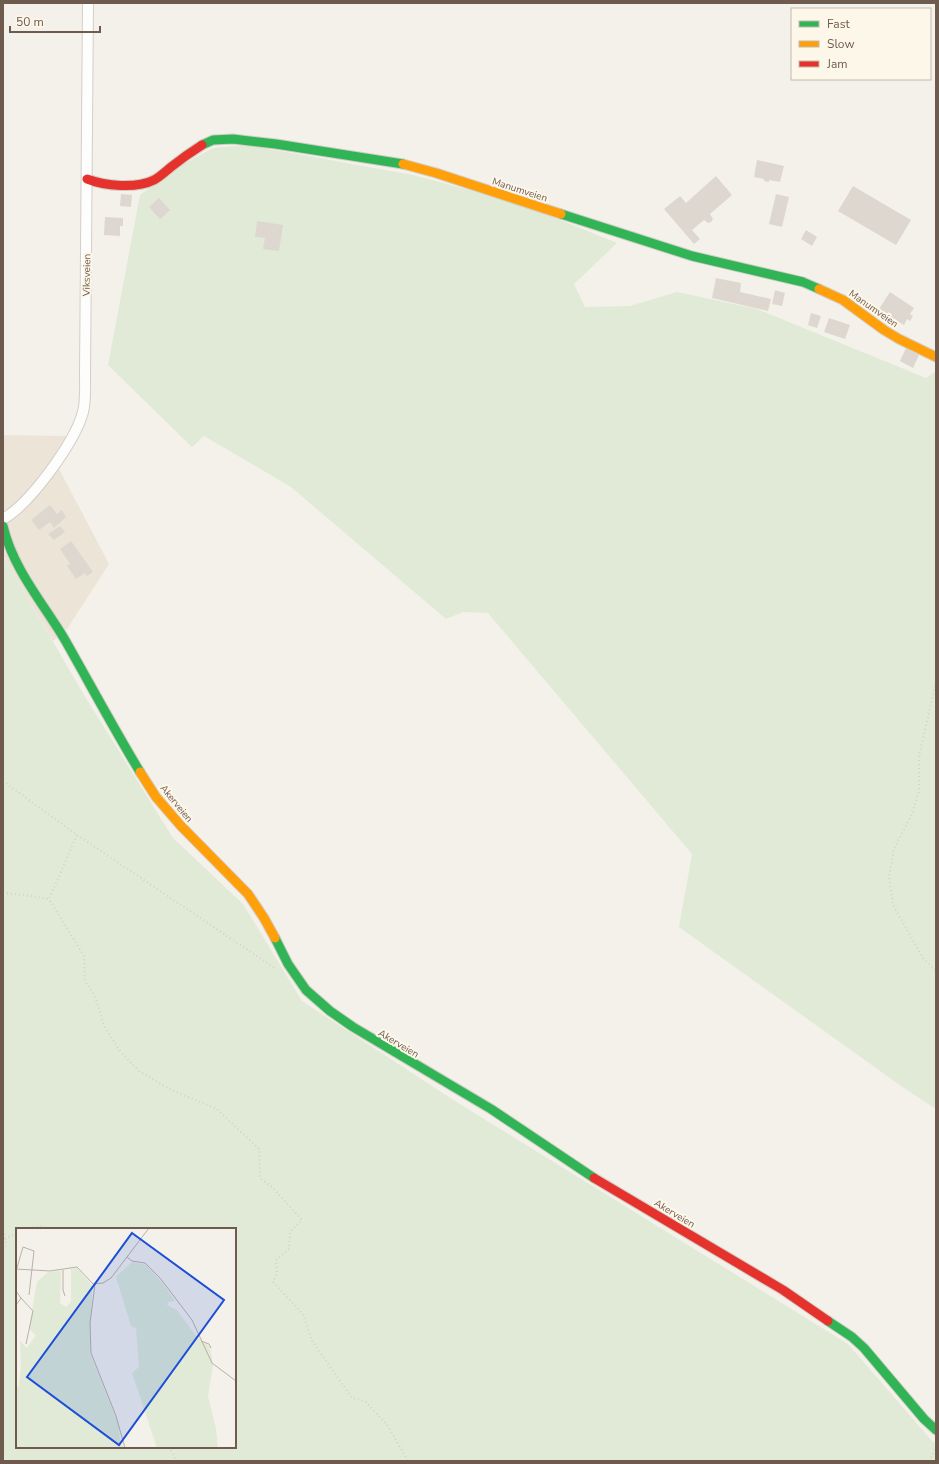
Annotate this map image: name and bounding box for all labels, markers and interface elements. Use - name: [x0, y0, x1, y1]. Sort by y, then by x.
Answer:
- scale bar: [10, 8, 100, 34]
- legend: [791, 8, 931, 80]
- text: 50 m: [16, 14, 44, 30]
- text: Fast: [827, 16, 850, 32]
- text: Slow: [827, 36, 855, 52]
- text: Jam: [826, 56, 848, 72]
- street label: Manumveien: [490, 174, 549, 205]
- street label: Viksveien: [80, 254, 94, 297]
- street label: Manumveien: [846, 287, 901, 331]
- street label: Akerveien: [157, 782, 196, 826]
- street label: Akerveien: [376, 1026, 421, 1061]
- street label: Akerveien: [652, 1196, 697, 1231]
- inset map: [16, 1228, 236, 1448]

